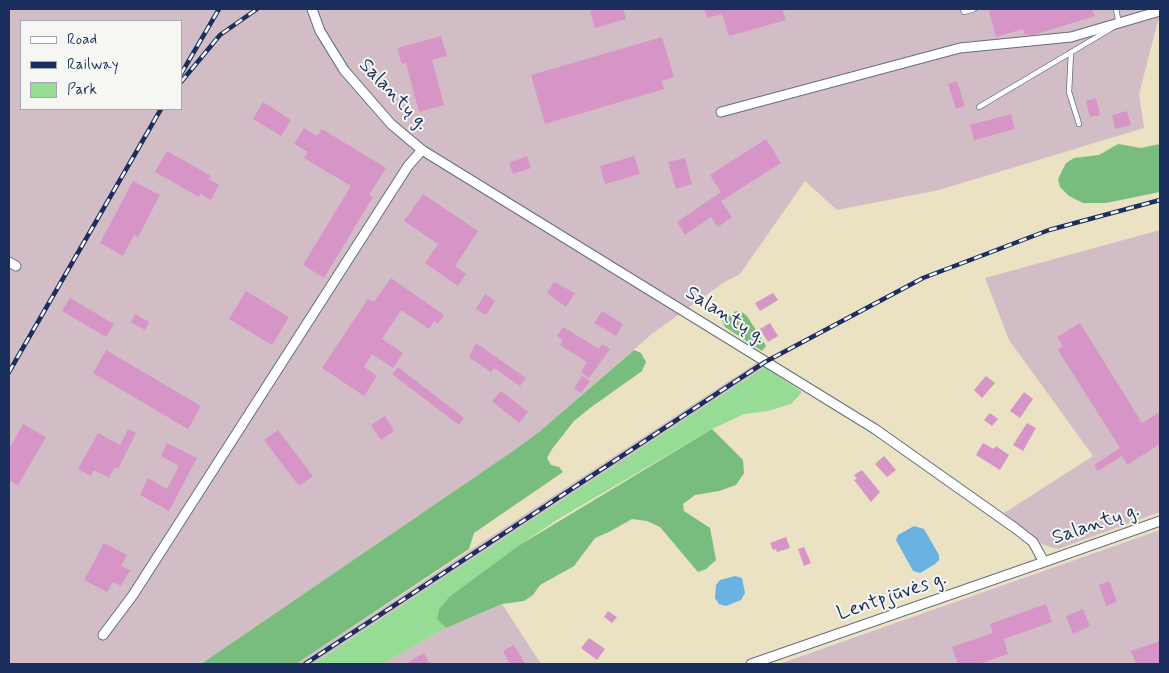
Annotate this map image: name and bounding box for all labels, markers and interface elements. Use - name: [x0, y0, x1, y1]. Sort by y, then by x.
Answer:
- legend: [20, 20, 182, 110]
- text: Road: [67, 30, 97, 50]
- street label: Salantų g.: [353, 54, 433, 136]
- text: Railway: [67, 55, 119, 75]
- text: Park: [67, 80, 97, 100]
- street label: Salantų g.: [680, 282, 770, 350]
- street label: Salantų g.: [1049, 499, 1143, 551]
- street label: Lentpjūvės g.: [834, 567, 950, 627]

